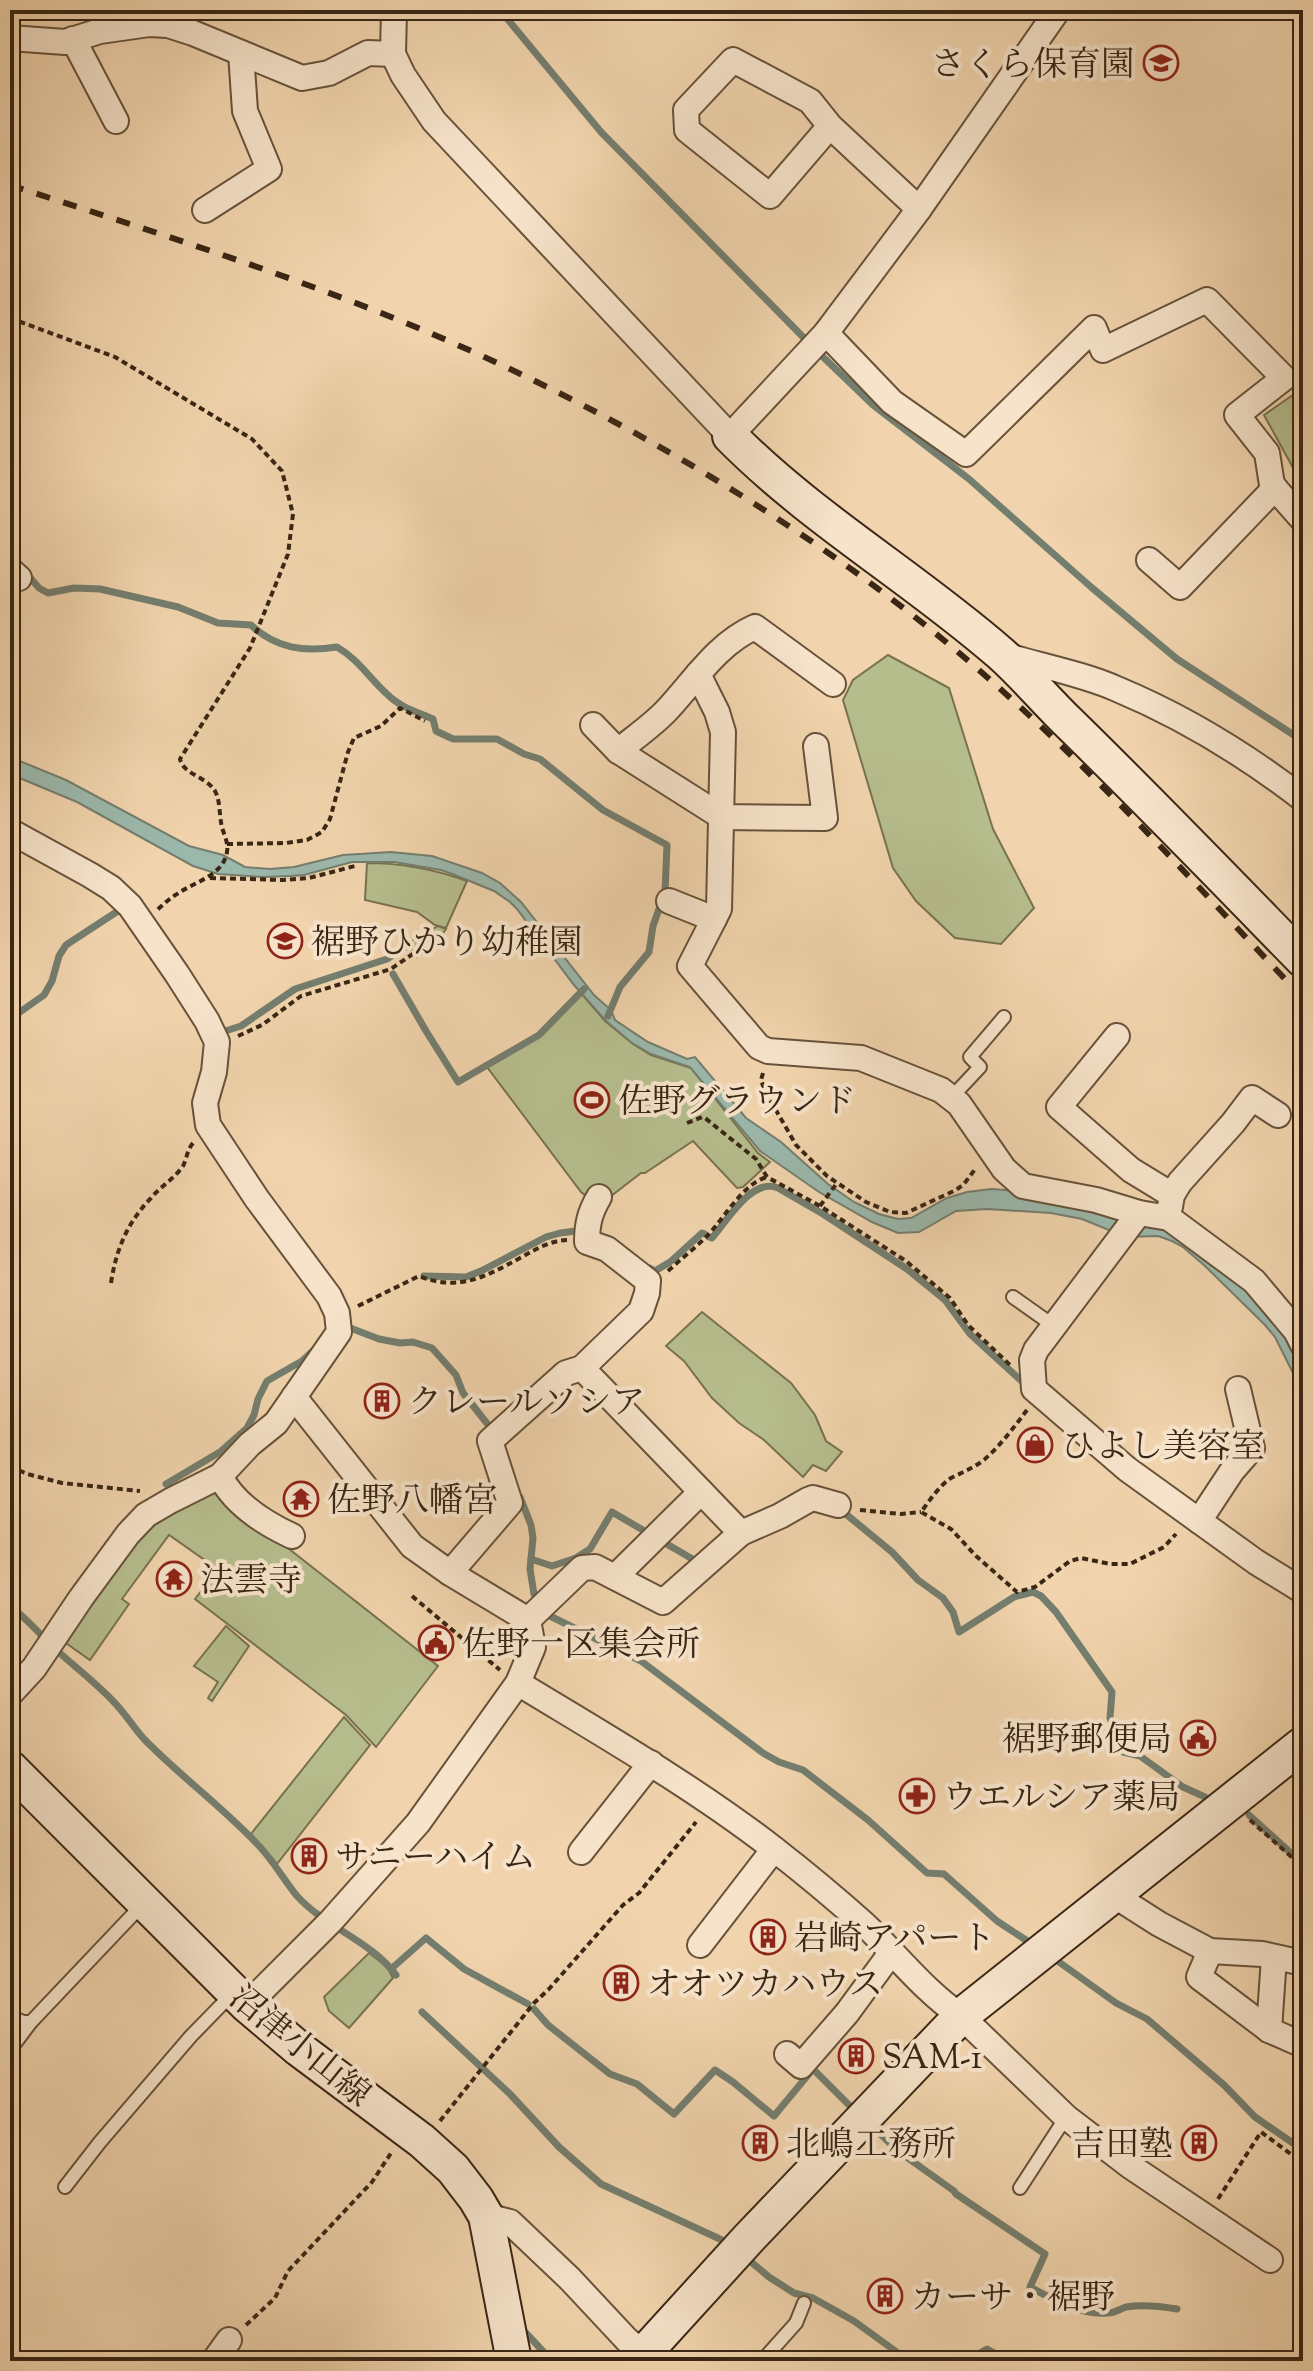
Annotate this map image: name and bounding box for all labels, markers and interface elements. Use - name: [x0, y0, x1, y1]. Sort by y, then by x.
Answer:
- place label: さくら保育園: [931, 42, 1135, 91]
- school or university icon: さくら保育園: [1142, 44, 1180, 82]
- place label: 裾野ひかり幼稚園: [311, 920, 583, 969]
- school or university icon: 裾野ひかり幼稚園: [266, 922, 304, 960]
- place label: 佐野グラウンド: [618, 1079, 856, 1128]
- sports icon: 佐野グラウンド: [573, 1081, 611, 1119]
- place label: クレールソシア: [408, 1380, 645, 1429]
- building icon: クレールソシア: [363, 1382, 401, 1420]
- place label: ひよし美容室: [1061, 1424, 1265, 1473]
- shop icon: ひよし美容室: [1016, 1426, 1054, 1464]
- place label: 佐野八幡宮: [327, 1478, 497, 1527]
- temple icon: 佐野八幡宮: [282, 1480, 320, 1518]
- place label: 法雲寺: [200, 1558, 302, 1607]
- temple icon: 法雲寺: [155, 1560, 193, 1598]
- place label: 佐野一区集会所: [462, 1622, 700, 1671]
- public building icon: 佐野一区集会所: [417, 1624, 455, 1662]
- place label: 裾野郵便局: [1002, 1717, 1172, 1766]
- public building icon: 裾野郵便局: [1179, 1719, 1217, 1757]
- place label: ウエルシア薬局: [943, 1775, 1180, 1824]
- pharmacy icon: ウエルシア薬局: [898, 1777, 936, 1815]
- place label: サニーハイム: [335, 1835, 536, 1884]
- building icon: サニーハイム: [290, 1837, 328, 1875]
- place label: 岩崎アパート: [794, 1916, 995, 1965]
- building icon: 岩崎アパート: [749, 1918, 787, 1956]
- place label: オオツカハウス: [647, 1962, 883, 2011]
- building icon: オオツカハウス: [602, 1964, 640, 2002]
- street label: 沼津小山線: [217, 1975, 380, 2120]
- place label: SAM-1: [882, 2035, 982, 2084]
- building icon: SAM-1: [837, 2037, 875, 2075]
- place label: 北嶋工務所: [786, 2122, 956, 2171]
- place label: 吉田塾: [1071, 2122, 1173, 2171]
- building icon: 北嶋工務所: [741, 2124, 779, 2162]
- building icon: 吉田塾: [1180, 2124, 1218, 2162]
- place label: カーサ・裾野: [911, 2275, 1115, 2324]
- building icon: カーサ・裾野: [866, 2277, 904, 2315]

